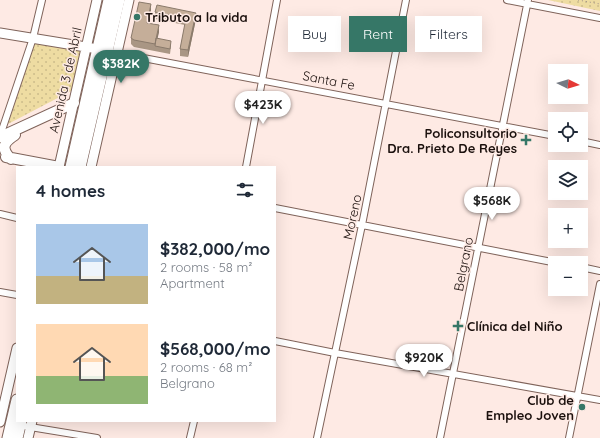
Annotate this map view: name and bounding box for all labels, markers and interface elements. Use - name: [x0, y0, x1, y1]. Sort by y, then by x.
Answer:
- place label: Tributo a la vida: [145, 9, 248, 25]
- marker: Tributo a la vida: [132, 12, 142, 22]
- chip: Buy: [288, 16, 341, 52]
- chip: Rent: [349, 16, 407, 52]
- chip: Filters: [415, 16, 482, 52]
- street label: Avenida 3 de Abril: [45, 26, 85, 134]
- pin: $382K: [93, 50, 149, 84]
- text: $382K: [102, 55, 140, 71]
- north arrow: [548, 64, 588, 104]
- map controls: [548, 64, 588, 296]
- street label: Santa Fe: [301, 67, 357, 93]
- pin: $423K: [235, 91, 291, 125]
- text: $423K: [244, 96, 282, 112]
- button: locate: [548, 112, 588, 152]
- place label: Policonsultorio Dra. Prieto De Reyes: [387, 125, 517, 156]
- marker: Policonsultorio Dra. Prieto De Reyes: [520, 134, 532, 146]
- button: layers: [548, 160, 588, 200]
- icon: filters: [234, 179, 256, 201]
- text: 4 homes: [36, 180, 105, 201]
- pin: $568K: [464, 187, 520, 221]
- text: $568K: [473, 192, 511, 208]
- street label: Moreno: [339, 193, 365, 241]
- button: +: [548, 208, 588, 248]
- street label: Belgrano: [450, 235, 476, 292]
- text: $382,000/mo: [160, 238, 270, 259]
- icon: home: [68, 240, 116, 288]
- button: −: [548, 256, 588, 296]
- text: 2 rooms · 58 m²: [160, 259, 252, 275]
- text: Apartment: [160, 275, 225, 291]
- place label: Clínica del Niño: [467, 318, 563, 334]
- marker: Clínica del Niño: [452, 320, 464, 332]
- text: $568,000/mo: [160, 338, 271, 359]
- icon: home: [68, 340, 116, 388]
- pin: $920K: [396, 344, 452, 378]
- text: $920K: [404, 349, 444, 365]
- text: 2 rooms · 68 m²: [160, 359, 252, 375]
- text: Belgrano: [160, 375, 215, 391]
- place label: Club de Empleo Joven: [486, 392, 574, 423]
- marker: Club de Empleo Joven: [577, 402, 587, 412]

